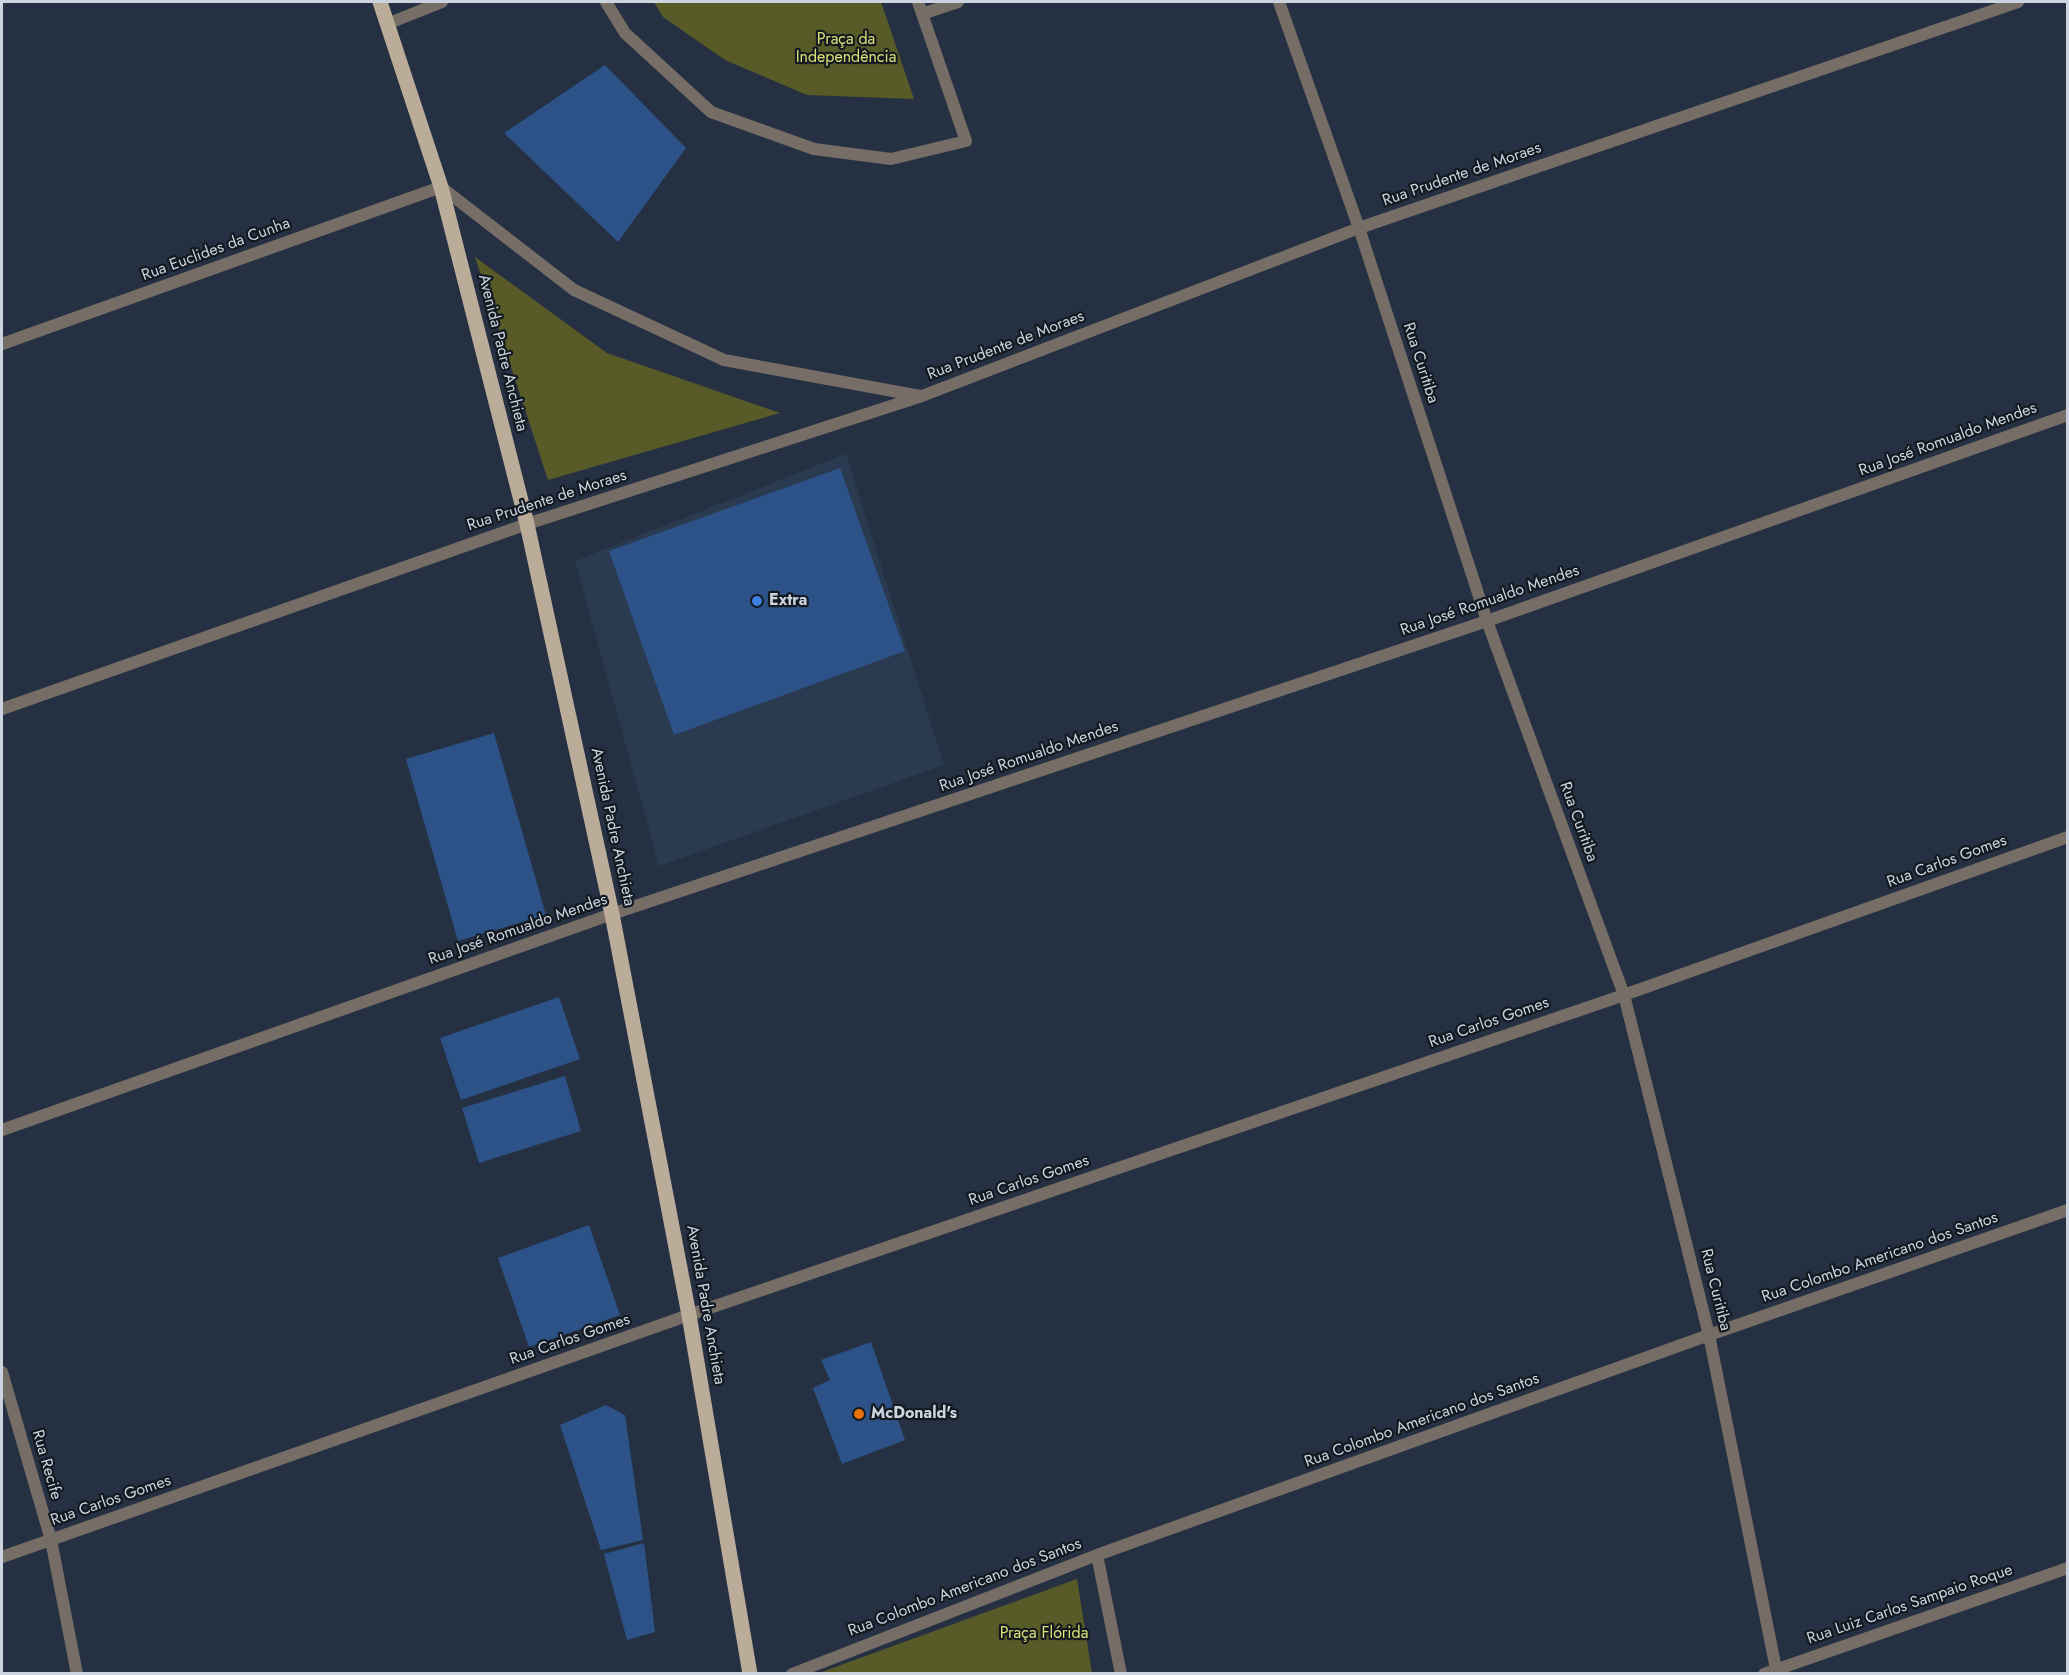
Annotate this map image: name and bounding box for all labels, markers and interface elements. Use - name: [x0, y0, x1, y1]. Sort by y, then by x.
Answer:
- park label: Praça da Independência: [796, 30, 896, 68]
- street label: Rua Prudente de Moraes: [1380, 139, 1544, 211]
- street label: Rua Euclides da Cunha: [139, 214, 293, 286]
- street label: Avenida Padre Anchieta: [473, 272, 531, 434]
- street label: Rua Prudente de Moraes: [925, 307, 1087, 385]
- street label: Rua Curitiba: [1398, 320, 1442, 406]
- street label: Rua José Romualdo Mendes: [1856, 399, 2040, 481]
- street label: Rua Prudente de Moraes: [465, 466, 629, 536]
- street label: Rua José Romualdo Mendes: [1398, 561, 1582, 641]
- place label: Extra: [769, 591, 807, 611]
- marker: Extra: [750, 594, 764, 608]
- street label: Rua José Romualdo Mendes: [937, 717, 1121, 797]
- street label: Avenida Padre Anchieta: [586, 746, 638, 908]
- street label: Rua Curitiba: [1555, 779, 1601, 865]
- street label: Rua Carlos Gomes: [1885, 831, 2009, 893]
- street label: Rua José Romualdo Mendes: [426, 890, 610, 970]
- street label: Rua Carlos Gomes: [1426, 993, 1552, 1053]
- street label: Rua Carlos Gomes: [966, 1151, 1092, 1211]
- street label: Rua Colombo Americano dos Santos: [1759, 1209, 2001, 1307]
- street label: Avenida Padre Anchieta: [682, 1224, 728, 1386]
- street label: Rua Curitiba: [1696, 1247, 1734, 1333]
- street label: Rua Carlos Gomes: [507, 1310, 633, 1370]
- street label: Rua Colombo Americano dos Santos: [1302, 1370, 1542, 1472]
- place label: McDonald's: [871, 1404, 957, 1424]
- marker: McDonald's: [852, 1407, 866, 1421]
- street label: Rua Recife: [27, 1428, 65, 1502]
- street label: Rua Carlos Gomes: [48, 1471, 174, 1531]
- street label: Rua Colombo Americano dos Santos: [846, 1535, 1084, 1641]
- street label: Rua Luiz Carlos Sampaio Roque: [1805, 1561, 2015, 1649]
- park label: Praça Flórida: [1000, 1624, 1088, 1644]

